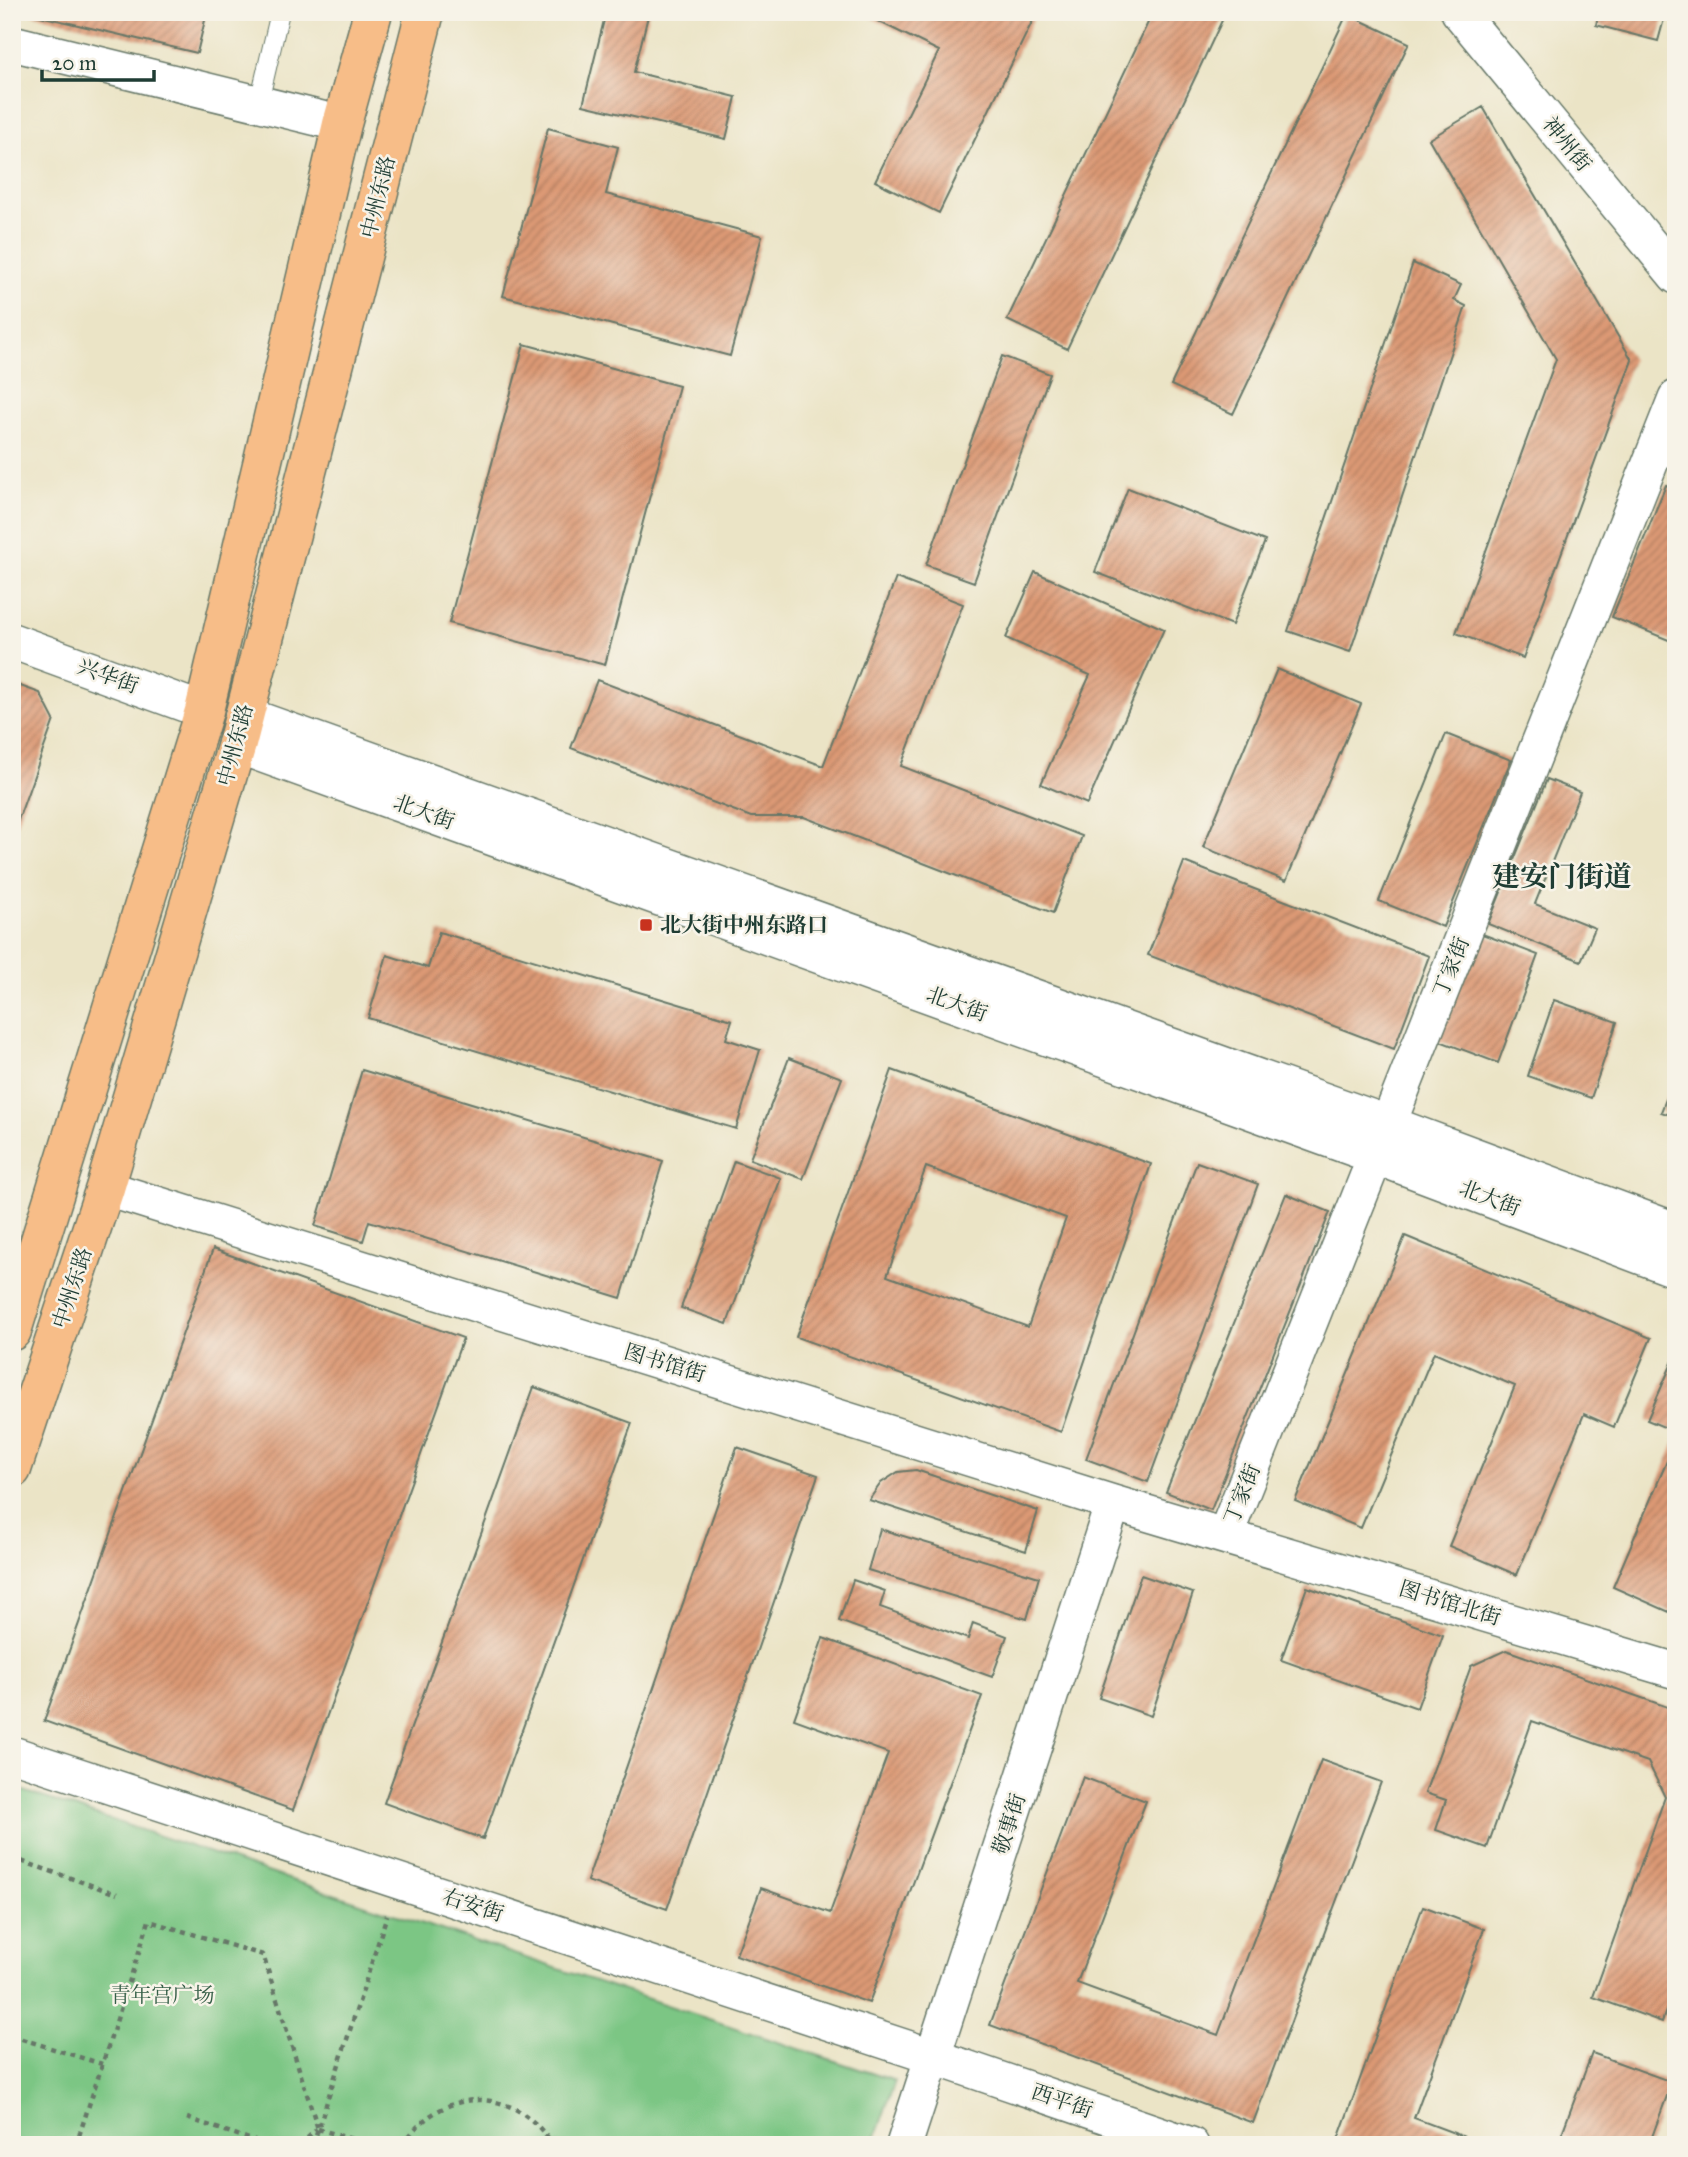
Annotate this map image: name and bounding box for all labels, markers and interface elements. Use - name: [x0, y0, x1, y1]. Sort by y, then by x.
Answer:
- scale bar: [42, 38, 154, 82]
- text: 20 m: [52, 50, 97, 76]
- street label: 神州街: [1537, 111, 1597, 177]
- street label: 中州东路: [355, 153, 401, 241]
- street label: 兴华街: [74, 653, 142, 699]
- street label: 中州东路: [212, 701, 258, 789]
- street label: 北大街: [390, 789, 458, 835]
- district label: 建安门街道: [1492, 859, 1632, 894]
- place label: 北大街中州东路口: [660, 912, 828, 938]
- marker: 北大街中州东路口: [638, 917, 654, 933]
- street label: 丁家街: [1427, 933, 1475, 1001]
- street label: 北大街: [923, 981, 991, 1027]
- street label: 北大街: [1456, 1175, 1524, 1221]
- street label: 中州东路: [47, 1244, 97, 1332]
- street label: 图书馆街: [621, 1338, 709, 1388]
- street label: 丁家街: [1218, 1460, 1266, 1528]
- street label: 图书馆北街: [1396, 1575, 1504, 1631]
- street label: 敬事街: [987, 1790, 1031, 1858]
- street label: 右安街: [439, 1883, 507, 1927]
- park label: 青年宫广场: [110, 1982, 215, 2008]
- street label: 西平街: [1028, 2078, 1096, 2124]

